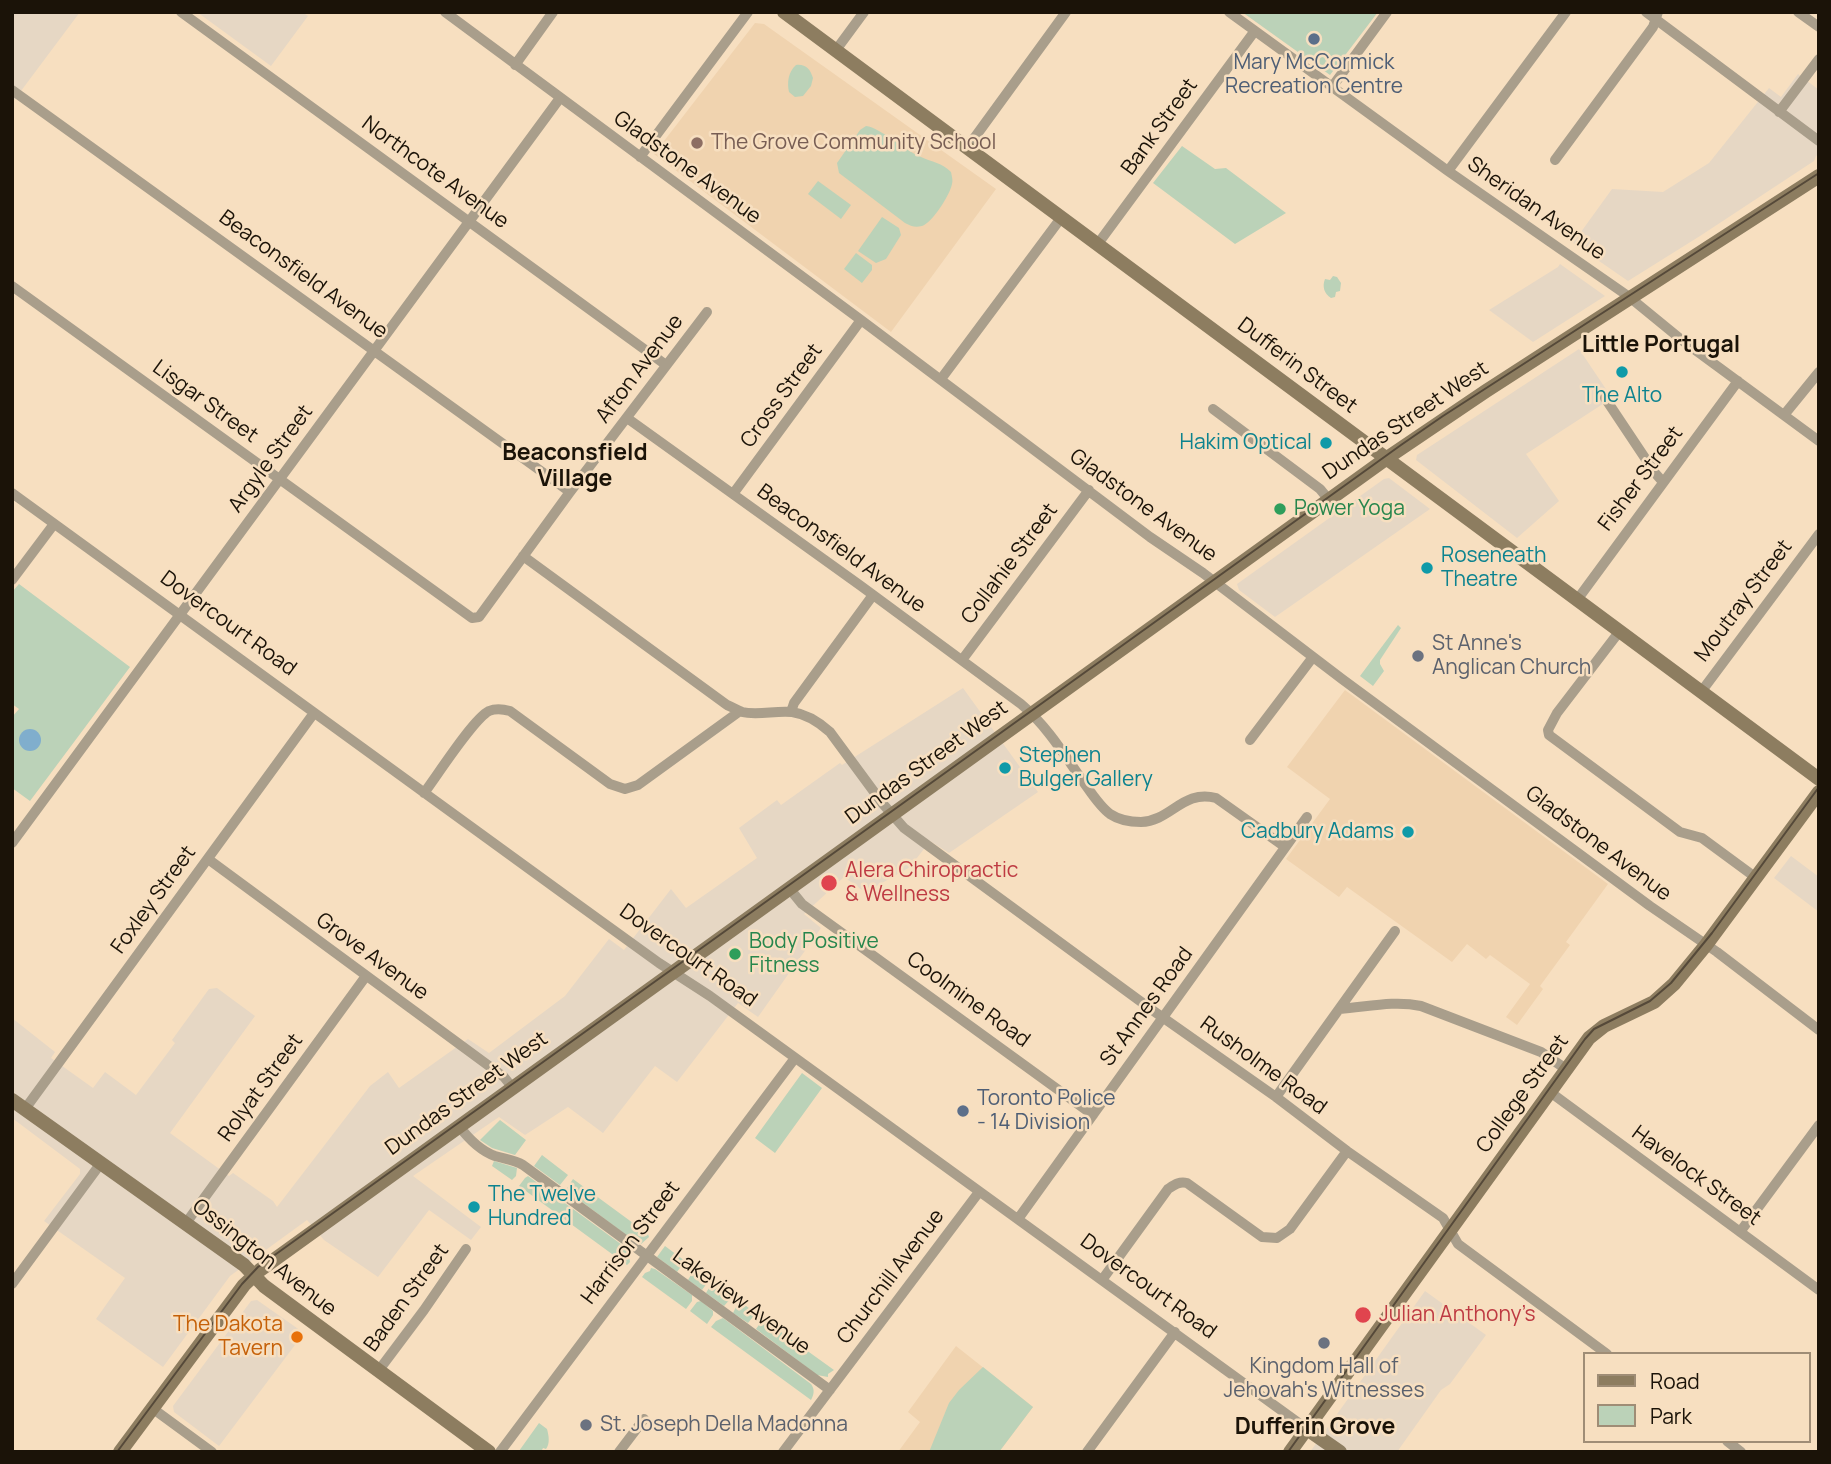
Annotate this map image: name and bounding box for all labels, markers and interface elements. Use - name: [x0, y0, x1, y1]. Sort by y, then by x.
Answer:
- marker: Mary McCormick Recreation Centre: [1306, 31, 1322, 47]
- place label: Mary McCormick Recreation Centre: [1225, 50, 1403, 100]
- street label: Bank Street: [1117, 74, 1203, 180]
- street label: Gladstone Avenue: [608, 106, 766, 230]
- street label: Northcote Avenue: [357, 111, 513, 235]
- place label: The Grove Community School: [711, 130, 996, 156]
- marker: The Grove Community School: [689, 135, 705, 151]
- street label: Sheridan Avenue: [1462, 152, 1610, 266]
- street label: Beaconsfield Avenue: [214, 205, 392, 345]
- street label: Afton Avenue: [591, 310, 689, 428]
- street label: Dufferin Street: [1232, 313, 1362, 419]
- district label: Little Portugal: [1582, 332, 1740, 360]
- street label: Cross Street: [736, 339, 828, 453]
- street label: Lisgar Street: [147, 355, 263, 449]
- street label: Dundas Street West: [1318, 356, 1494, 486]
- marker: The Alto: [1614, 364, 1630, 380]
- place label: The Alto: [1582, 383, 1662, 409]
- street label: Argyle Street: [223, 400, 319, 518]
- street label: Fisher Street: [1593, 422, 1689, 536]
- place label: Hakim Optical: [1180, 430, 1312, 456]
- marker: Hakim Optical: [1318, 435, 1334, 451]
- district label: Beaconsfield Village: [502, 440, 648, 494]
- street label: Gladstone Avenue: [1064, 444, 1222, 568]
- street label: Beaconsfield Avenue: [752, 479, 930, 619]
- place label: Power Yoga: [1294, 496, 1405, 522]
- street label: Collahie Street: [956, 499, 1064, 629]
- marker: Power Yoga: [1272, 501, 1288, 517]
- street label: Moutray Street: [1690, 535, 1798, 667]
- place label: Roseneath Theatre: [1441, 543, 1547, 593]
- marker: Roseneath Theatre: [1419, 560, 1435, 576]
- street label: Dovercourt Road: [155, 566, 301, 682]
- place label: St Anne's Anglican Church: [1432, 631, 1591, 681]
- marker: St Anne's Anglican Church: [1410, 648, 1426, 664]
- street label: Dundas Street West: [841, 696, 1013, 830]
- place label: Stephen Bulger Gallery: [1019, 743, 1153, 793]
- marker: Stephen Bulger Gallery: [997, 760, 1013, 776]
- street label: Gladstone Avenue: [1520, 781, 1676, 907]
- place label: Cadbury Adams: [1241, 819, 1394, 845]
- marker: Cadbury Adams: [1400, 824, 1416, 840]
- street label: Foxley Street: [106, 841, 202, 959]
- place label: Alera Chiropractic & Wellness: [845, 858, 1018, 908]
- marker: Alera Chiropractic & Wellness: [819, 873, 839, 893]
- street label: Dovercourt Road: [614, 899, 762, 1013]
- street label: Grove Avenue: [311, 908, 433, 1006]
- place label: Body Positive Fitness: [749, 929, 879, 979]
- street label: St Annes Road: [1095, 943, 1199, 1071]
- marker: Body Positive Fitness: [727, 946, 743, 962]
- street label: Coolmine Road: [901, 947, 1035, 1053]
- street label: Rusholme Road: [1195, 1012, 1331, 1120]
- street label: Dundas Street West: [381, 1027, 553, 1161]
- street label: Rolyat Street: [213, 1029, 309, 1147]
- street label: College Street: [1472, 1030, 1574, 1158]
- place label: Toronto Police - 14 Division: [977, 1086, 1116, 1136]
- marker: Toronto Police - 14 Division: [955, 1103, 971, 1119]
- street label: Havelock Street: [1627, 1121, 1765, 1231]
- street label: Harrison Street: [576, 1176, 686, 1310]
- place label: The Twelve Hundred: [488, 1182, 596, 1232]
- street label: Ossington Avenue: [187, 1194, 341, 1322]
- marker: The Twelve Hundred: [466, 1199, 482, 1215]
- street label: Churchill Avenue: [832, 1205, 950, 1349]
- street label: Dovercourt Road: [1075, 1229, 1221, 1345]
- street label: Baden Street: [359, 1239, 455, 1357]
- street label: Lakeview Avenue: [667, 1244, 815, 1360]
- place label: Julian Anthony’s: [1379, 1302, 1536, 1328]
- marker: Julian Anthony’s: [1353, 1305, 1373, 1325]
- place label: The Dakota Tavern: [173, 1312, 283, 1362]
- marker: The Dakota Tavern: [289, 1329, 305, 1345]
- marker: Kingdom Hall of Jehovah's Witnesses: [1316, 1335, 1332, 1351]
- legend: [1582, 1352, 1810, 1443]
- place label: Kingdom Hall of Jehovah's Witnesses: [1224, 1354, 1424, 1404]
- text: Road: [1650, 1367, 1700, 1395]
- text: Park: [1650, 1402, 1692, 1430]
- place label: St. Joseph Della Madonna: [600, 1412, 848, 1438]
- district label: Dufferin Grove: [1235, 1414, 1395, 1442]
- marker: St. Joseph Della Madonna: [578, 1417, 594, 1433]

